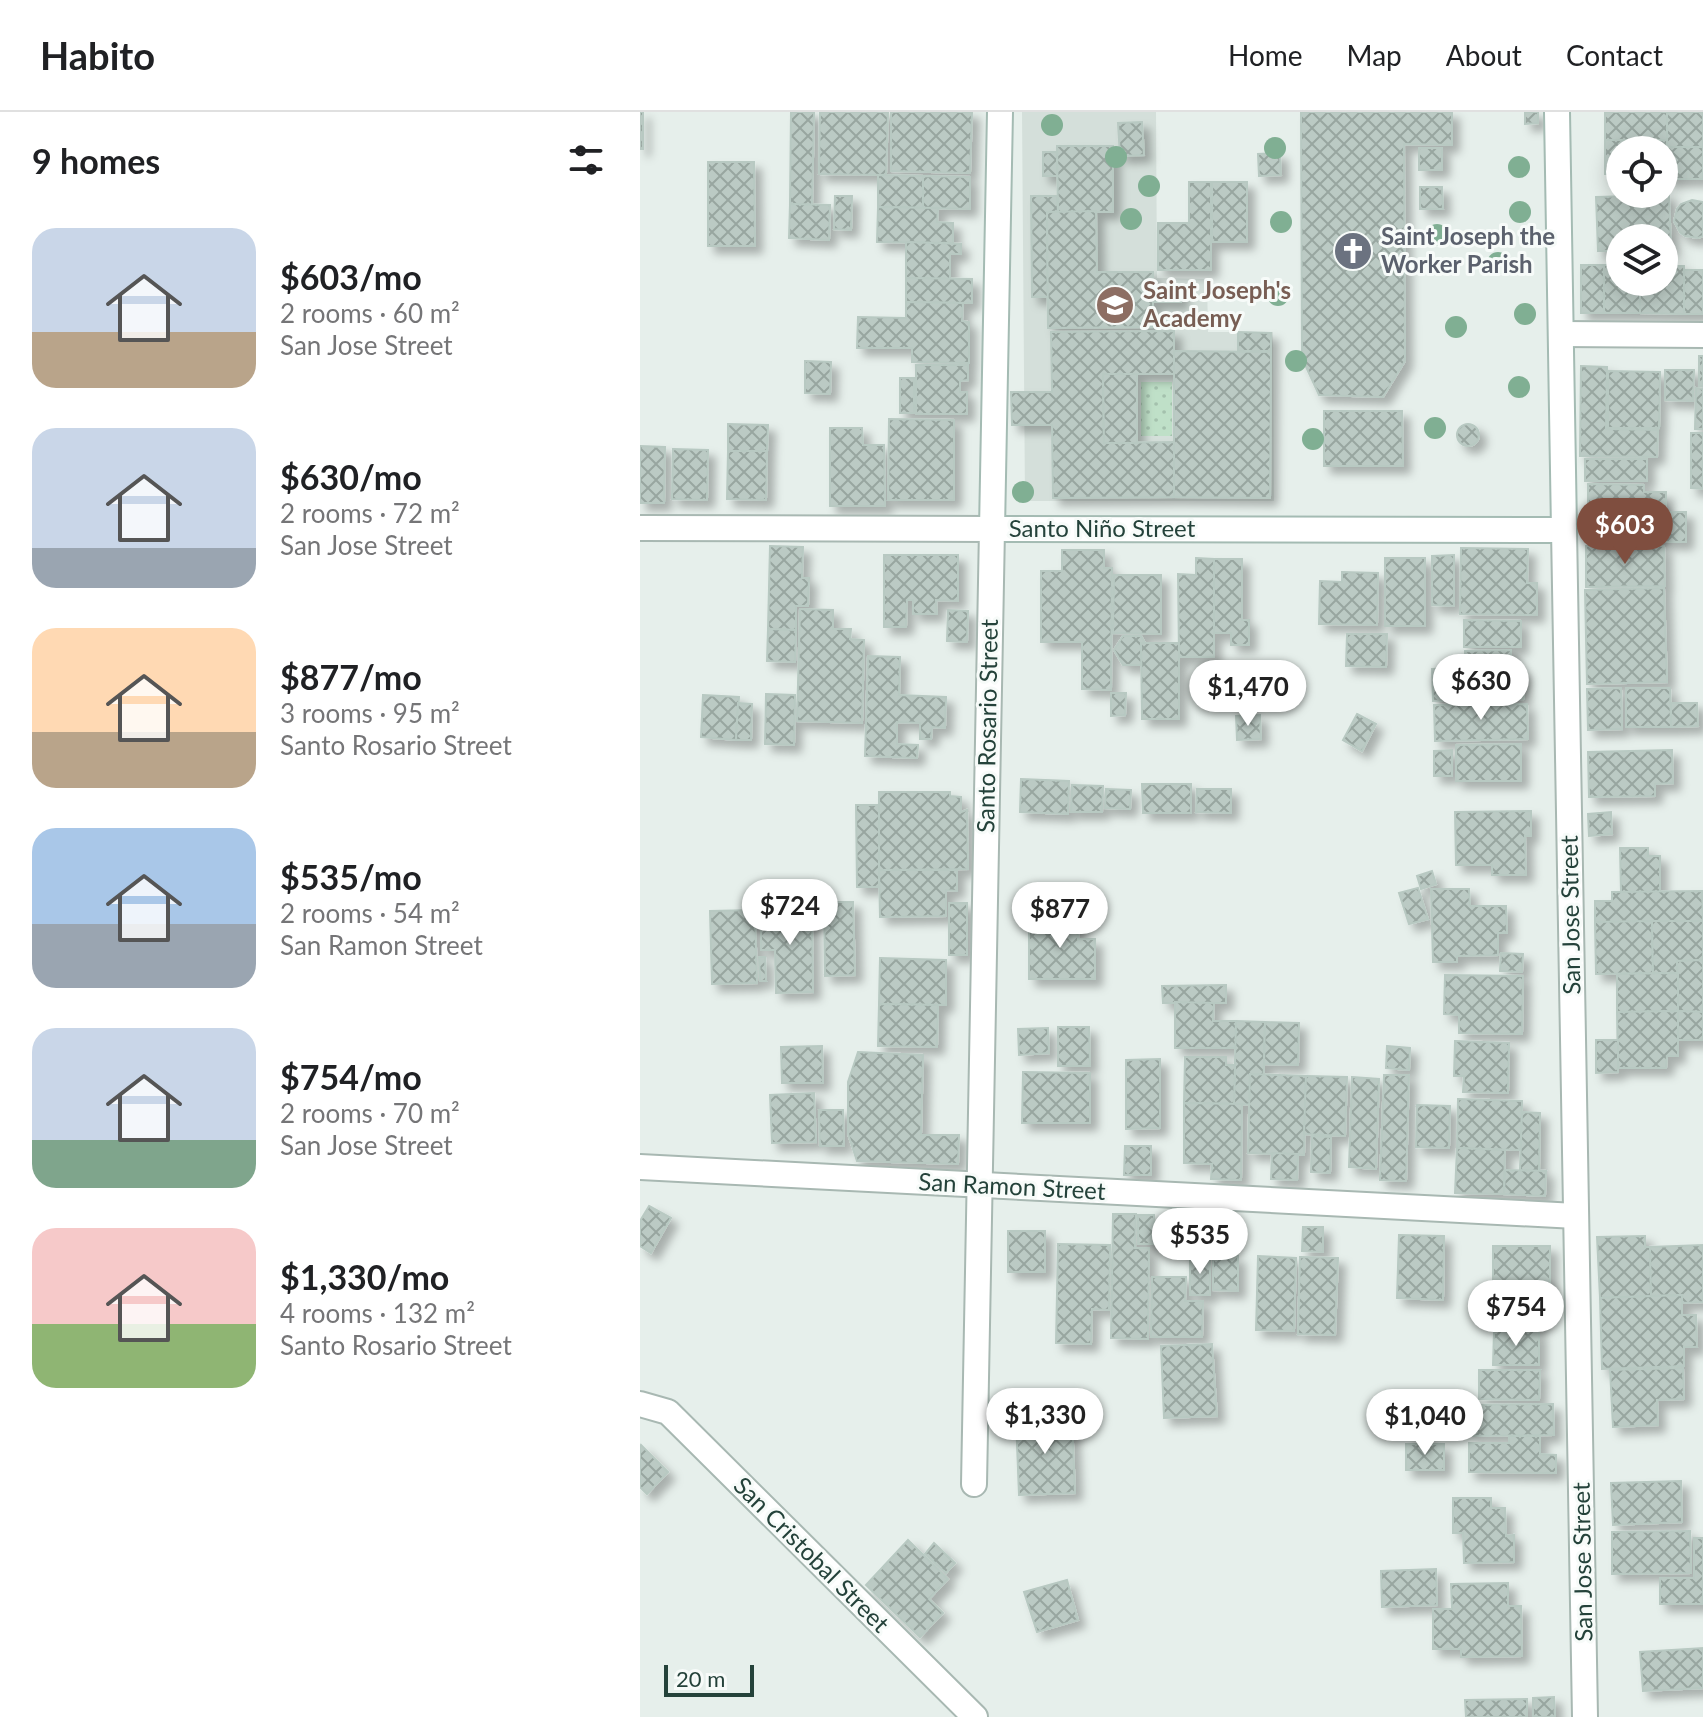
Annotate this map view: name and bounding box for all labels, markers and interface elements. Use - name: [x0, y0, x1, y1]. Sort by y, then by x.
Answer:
- text: Habito: [40, 32, 155, 78]
- text: Home: [1228, 38, 1303, 72]
- text: Map: [1347, 38, 1402, 72]
- text: About: [1446, 38, 1522, 72]
- text: Contact: [1566, 38, 1663, 72]
- map controls: [1606, 136, 1678, 296]
- button: locate: [1606, 136, 1678, 208]
- icon: filters: [564, 138, 608, 182]
- text: 9 homes: [32, 140, 160, 181]
- place label: Saint Joseph the Worker Parish: [1381, 221, 1555, 278]
- button: layers: [1606, 224, 1678, 296]
- church icon: Saint Joseph the Worker Parish: [1332, 230, 1374, 272]
- text: $603/mo: [280, 256, 422, 297]
- icon: home: [96, 260, 192, 356]
- place label: Saint Joseph's Academy: [1142, 275, 1291, 332]
- school or university icon: Saint Joseph's Academy: [1094, 284, 1136, 326]
- text: 2 rooms · 60 m²: [280, 297, 460, 329]
- text: San Jose Street: [280, 329, 453, 361]
- text: $630/mo: [280, 456, 422, 497]
- icon: home: [96, 460, 192, 556]
- text: 2 rooms · 72 m²: [280, 497, 460, 529]
- pin: $603: [1578, 498, 1672, 566]
- text: $603: [1595, 508, 1655, 540]
- street label: Santo Niño Street: [1009, 513, 1196, 542]
- text: San Jose Street: [280, 529, 453, 561]
- street label: Santo Rosario Street: [970, 618, 1003, 833]
- pin: $630: [1434, 654, 1528, 722]
- text: $877/mo: [280, 656, 422, 697]
- icon: home: [96, 660, 192, 756]
- pin: $1,470: [1183, 660, 1313, 728]
- text: $630: [1451, 664, 1511, 696]
- text: $1,470: [1207, 670, 1289, 702]
- text: 3 rooms · 95 m²: [280, 697, 460, 729]
- text: Santo Rosario Street: [280, 729, 512, 761]
- street label: San Jose Street: [1554, 835, 1585, 995]
- text: $535/mo: [280, 856, 422, 897]
- icon: home: [96, 860, 192, 956]
- pin: $724: [743, 879, 837, 947]
- pin: $877: [1013, 882, 1107, 950]
- text: $724: [760, 889, 820, 921]
- text: $877: [1030, 892, 1090, 924]
- text: 2 rooms · 54 m²: [280, 897, 460, 929]
- text: San Ramon Street: [280, 929, 483, 961]
- text: $754/mo: [280, 1056, 422, 1097]
- icon: home: [96, 1060, 192, 1156]
- text: 2 rooms · 70 m²: [280, 1097, 460, 1129]
- text: San Jose Street: [280, 1129, 453, 1161]
- street label: San Ramon Street: [918, 1166, 1107, 1205]
- pin: $535: [1153, 1208, 1247, 1276]
- text: $535: [1170, 1218, 1230, 1250]
- text: $1,330/mo: [280, 1256, 449, 1297]
- icon: home: [96, 1260, 192, 1356]
- pin: $754: [1469, 1280, 1563, 1348]
- text: $754: [1486, 1290, 1546, 1322]
- text: 4 rooms · 132 m²: [280, 1297, 475, 1329]
- text: Santo Rosario Street: [280, 1329, 512, 1361]
- pin: $1,330: [980, 1388, 1110, 1456]
- pin: $1,040: [1360, 1389, 1490, 1457]
- text: $1,330: [1004, 1398, 1086, 1430]
- text: $1,040: [1384, 1399, 1466, 1431]
- street label: San Cristobal Street: [728, 1470, 896, 1638]
- street label: San Jose Street: [1566, 1482, 1597, 1642]
- scale bar: [664, 1661, 754, 1697]
- text: 20 m: [676, 1665, 725, 1692]

